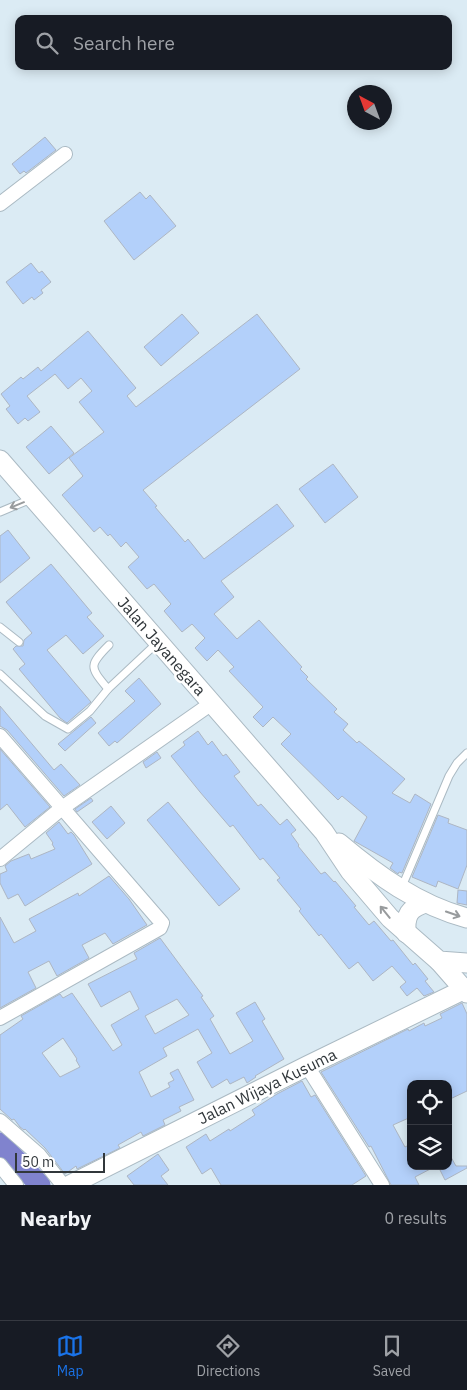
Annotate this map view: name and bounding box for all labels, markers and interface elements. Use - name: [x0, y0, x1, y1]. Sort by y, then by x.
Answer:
- search box: [15, 15, 452, 70]
- icon: search: [33, 29, 61, 57]
- text: Search here: [73, 31, 175, 55]
- north arrow: [347, 85, 392, 130]
- one-way arrow: [10, 501, 25, 510]
- street label: Jalan Jayanegara: [114, 592, 211, 700]
- one-way arrow: [379, 906, 390, 919]
- one-way arrow: [445, 909, 461, 919]
- street label: Jalan Wijaya Kusuma: [194, 1044, 340, 1128]
- map controls: [407, 1080, 452, 1170]
- button: locate: [407, 1080, 452, 1125]
- button: layers: [407, 1125, 452, 1170]
- scale bar: [15, 1150, 105, 1173]
- text: 50 m: [22, 1153, 54, 1171]
- text: Nearby: [20, 1204, 91, 1232]
- text: 0 results: [384, 1208, 447, 1228]
- tab: Map: [56, 1332, 84, 1380]
- tab: Directions: [197, 1332, 260, 1380]
- tab: Saved: [373, 1332, 411, 1380]

